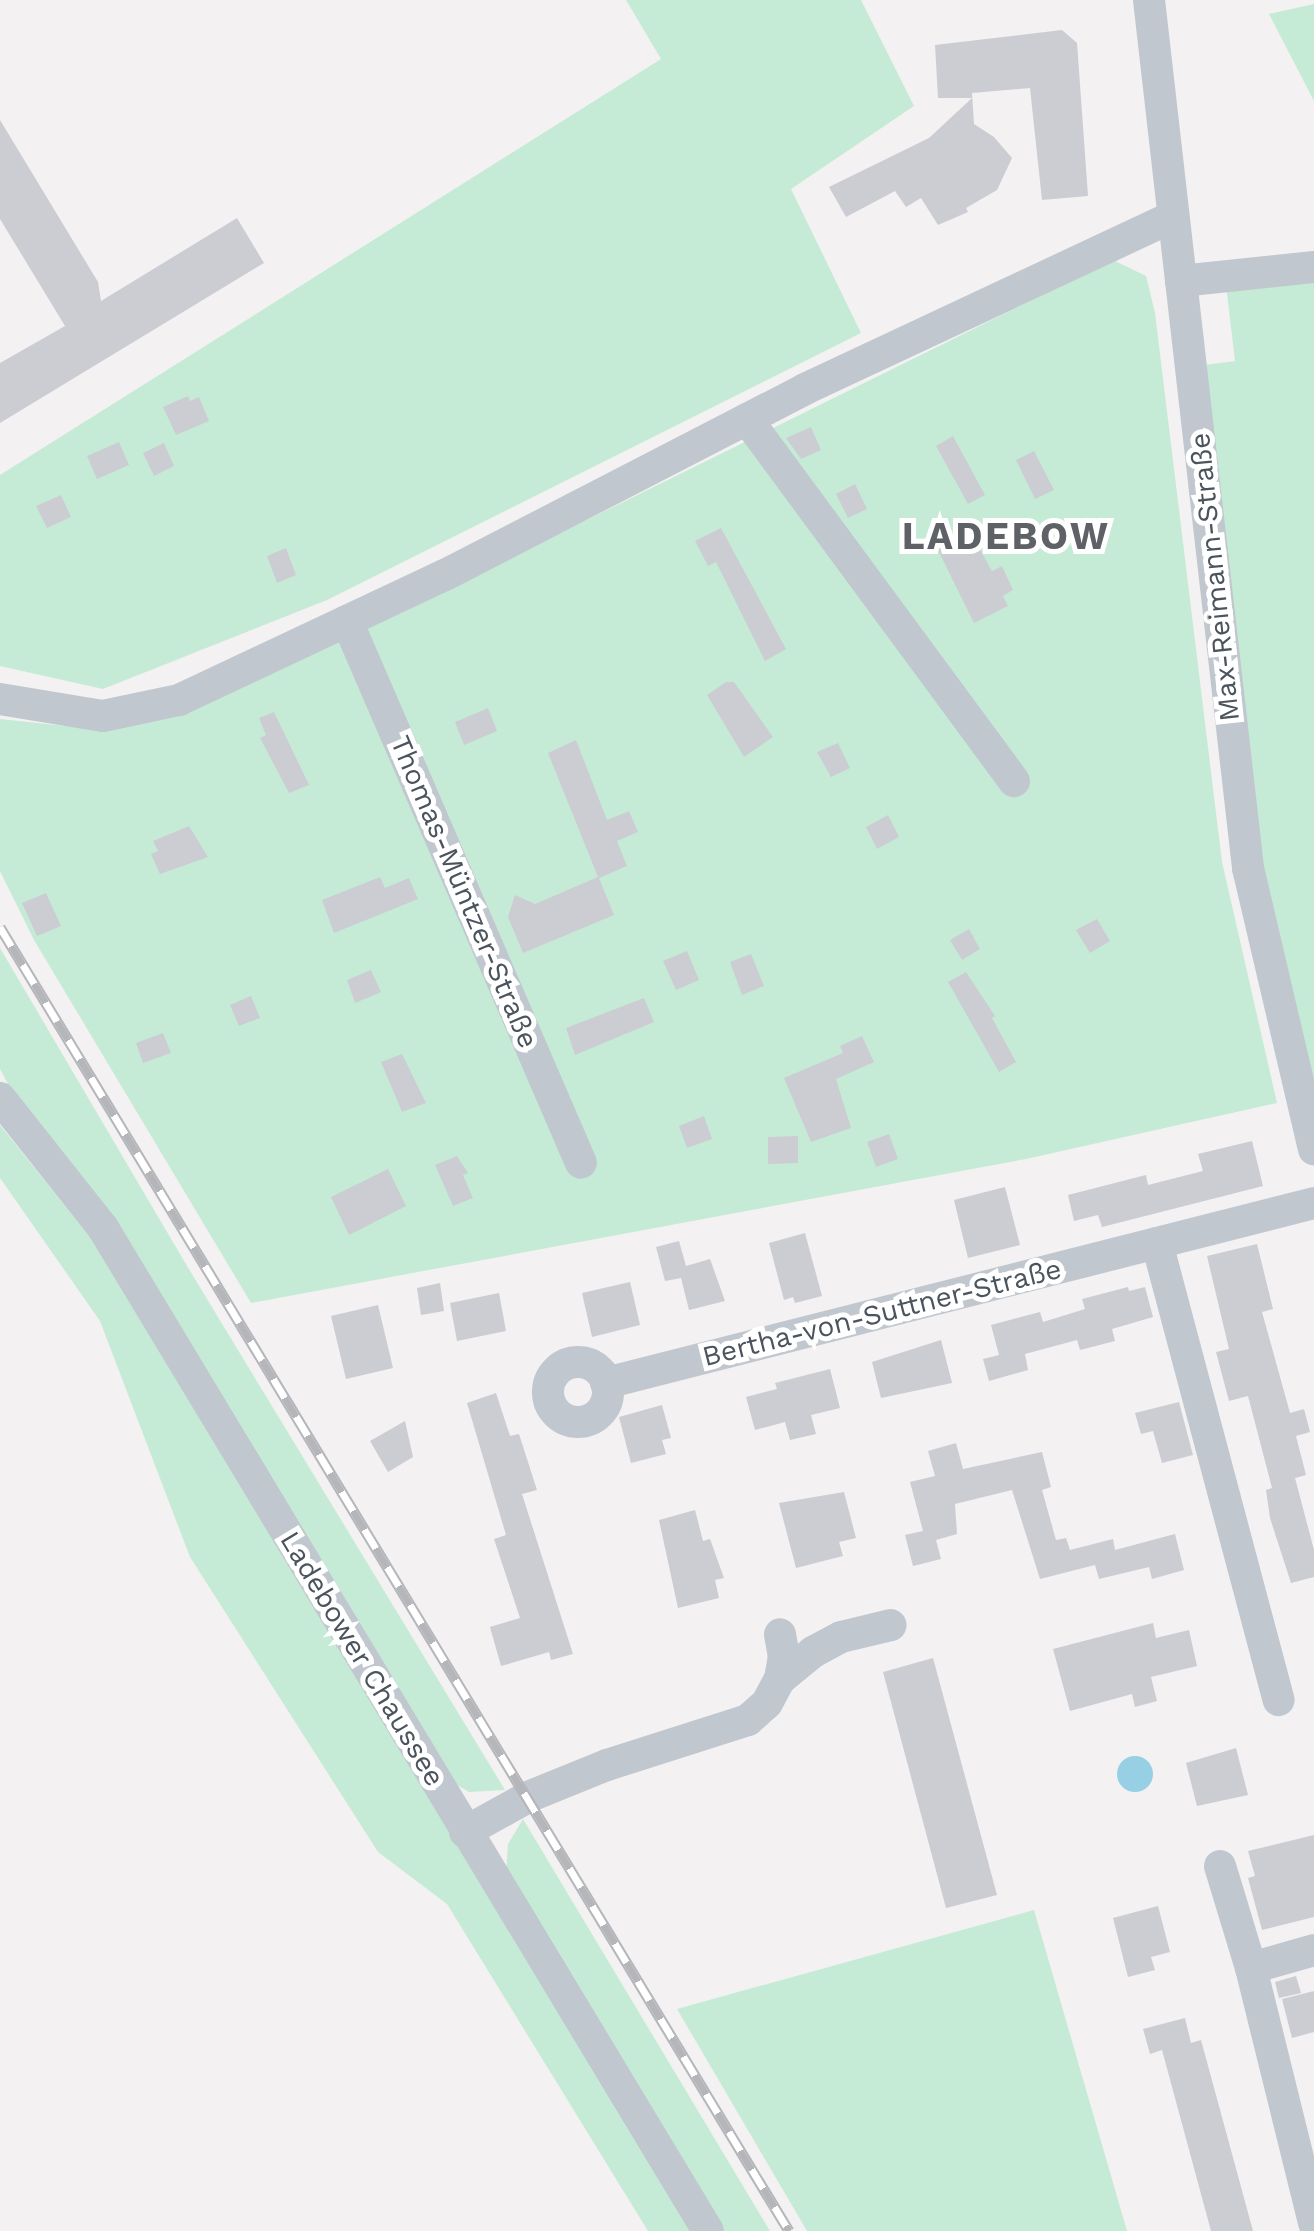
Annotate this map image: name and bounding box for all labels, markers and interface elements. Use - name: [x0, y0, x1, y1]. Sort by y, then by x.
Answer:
- street label: Max-Reimann-Straße: [1183, 431, 1247, 723]
- district label: LADEBOW: [902, 514, 1110, 560]
- street label: Thomas-Müntzer-Straße: [383, 731, 545, 1053]
- street label: Bertha-von-Suttner-Straße: [699, 1252, 1065, 1374]
- street label: Ladebower Chaussee: [272, 1525, 452, 1793]

